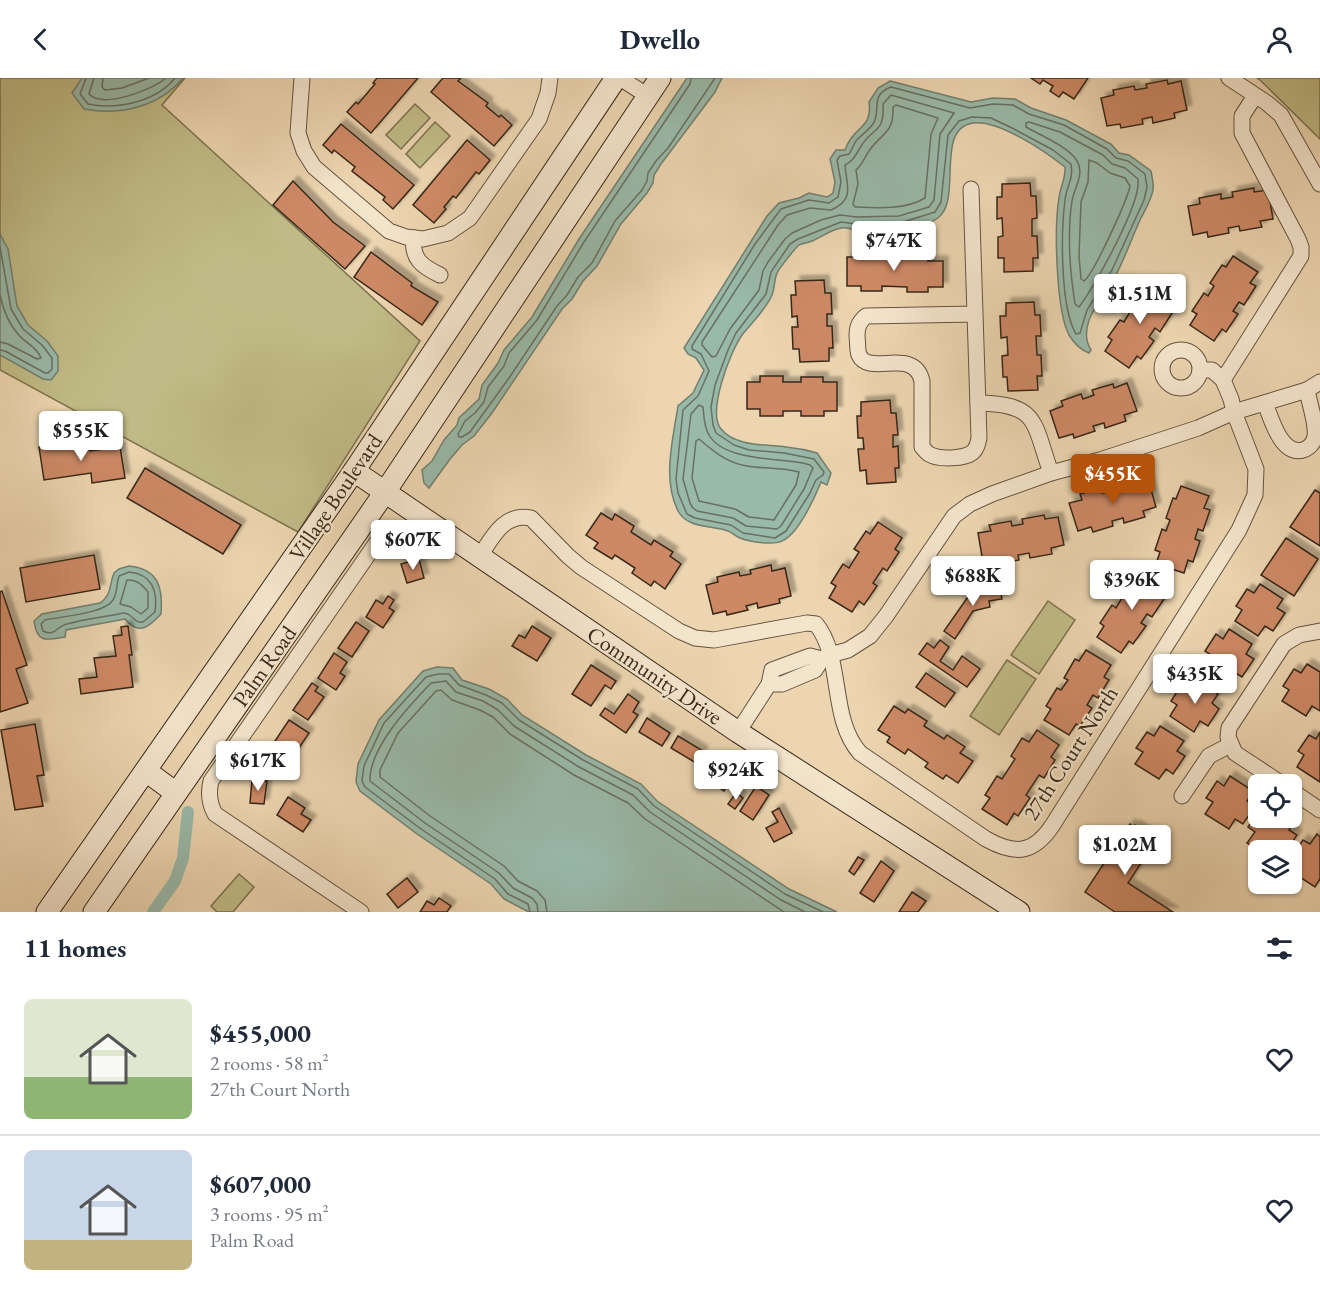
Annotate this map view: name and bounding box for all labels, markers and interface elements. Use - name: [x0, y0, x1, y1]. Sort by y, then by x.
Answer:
- text: Dwello: [620, 22, 700, 57]
- icon: back: [24, 23, 57, 56]
- icon: person: [1263, 23, 1296, 56]
- pin: $747K: [852, 221, 936, 272]
- text: $747K: [866, 227, 922, 253]
- pin: $1.51M: [1091, 274, 1189, 325]
- text: $1.51M: [1108, 280, 1172, 306]
- pin: $555K: [39, 411, 123, 462]
- text: $555K: [53, 417, 109, 443]
- street label: Village Boulevard: [282, 427, 389, 567]
- pin: $455K: [1071, 454, 1155, 505]
- text: $455K: [1085, 460, 1141, 486]
- pin: $607K: [371, 520, 455, 571]
- text: $607K: [385, 526, 441, 552]
- pin: $688K: [931, 556, 1015, 607]
- pin: $396K: [1090, 560, 1174, 611]
- text: $688K: [945, 562, 1001, 588]
- text: $396K: [1104, 566, 1160, 592]
- street label: Palm Road: [226, 619, 303, 713]
- street label: Community Drive: [581, 619, 728, 732]
- pin: $435K: [1153, 654, 1237, 705]
- text: $435K: [1167, 660, 1223, 686]
- street label: 27th Court North: [1016, 681, 1125, 826]
- pin: $617K: [216, 741, 300, 792]
- text: $617K: [230, 747, 286, 773]
- pin: $924K: [694, 750, 778, 801]
- text: $924K: [708, 756, 764, 782]
- map controls: [1248, 774, 1302, 894]
- button: locate: [1248, 774, 1302, 828]
- pin: $1.02M: [1076, 825, 1174, 876]
- text: $1.02M: [1093, 831, 1157, 857]
- button: layers: [1248, 840, 1302, 894]
- text: 11 homes: [24, 931, 126, 965]
- icon: filters: [1263, 932, 1296, 965]
- text: $455,000: [210, 1016, 311, 1050]
- icon: home: [72, 1023, 144, 1095]
- icon: heart: [1263, 1043, 1296, 1076]
- text: 2 rooms · 58 m²: [210, 1050, 329, 1076]
- text: 27th Court North: [210, 1076, 350, 1102]
- text: $607,000: [210, 1167, 311, 1201]
- icon: home: [72, 1174, 144, 1246]
- icon: heart: [1263, 1194, 1296, 1227]
- text: 3 rooms · 95 m²: [210, 1201, 329, 1227]
- text: Palm Road: [210, 1227, 294, 1253]

